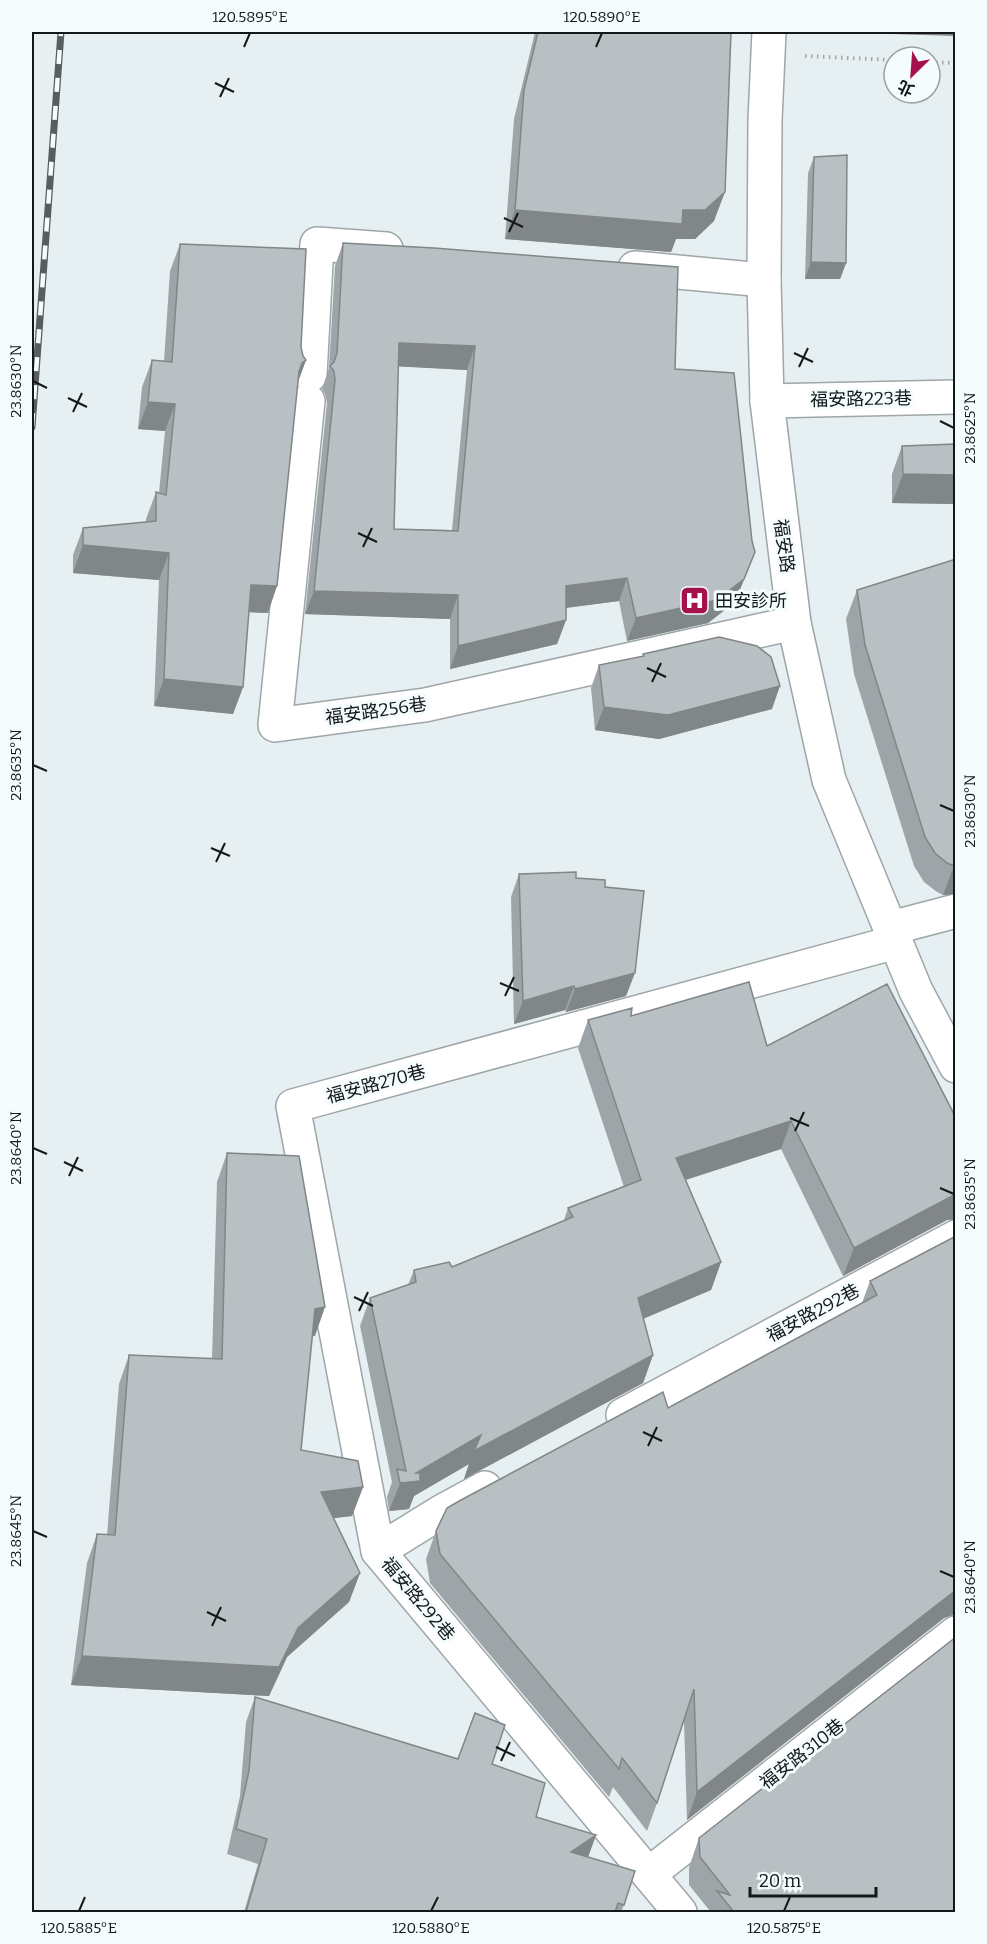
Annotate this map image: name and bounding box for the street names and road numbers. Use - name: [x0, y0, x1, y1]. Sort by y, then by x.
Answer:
- street label: 福安路223巷: [810, 387, 912, 411]
- street label: 福安路: [769, 518, 799, 574]
- street label: 福安路256巷: [324, 693, 428, 729]
- street label: 福安路270巷: [324, 1060, 428, 1108]
- street label: 福安路292巷: [763, 1279, 863, 1347]
- street label: 福安路292巷: [377, 1553, 459, 1645]
- street label: 福安路310巷: [755, 1714, 849, 1794]

